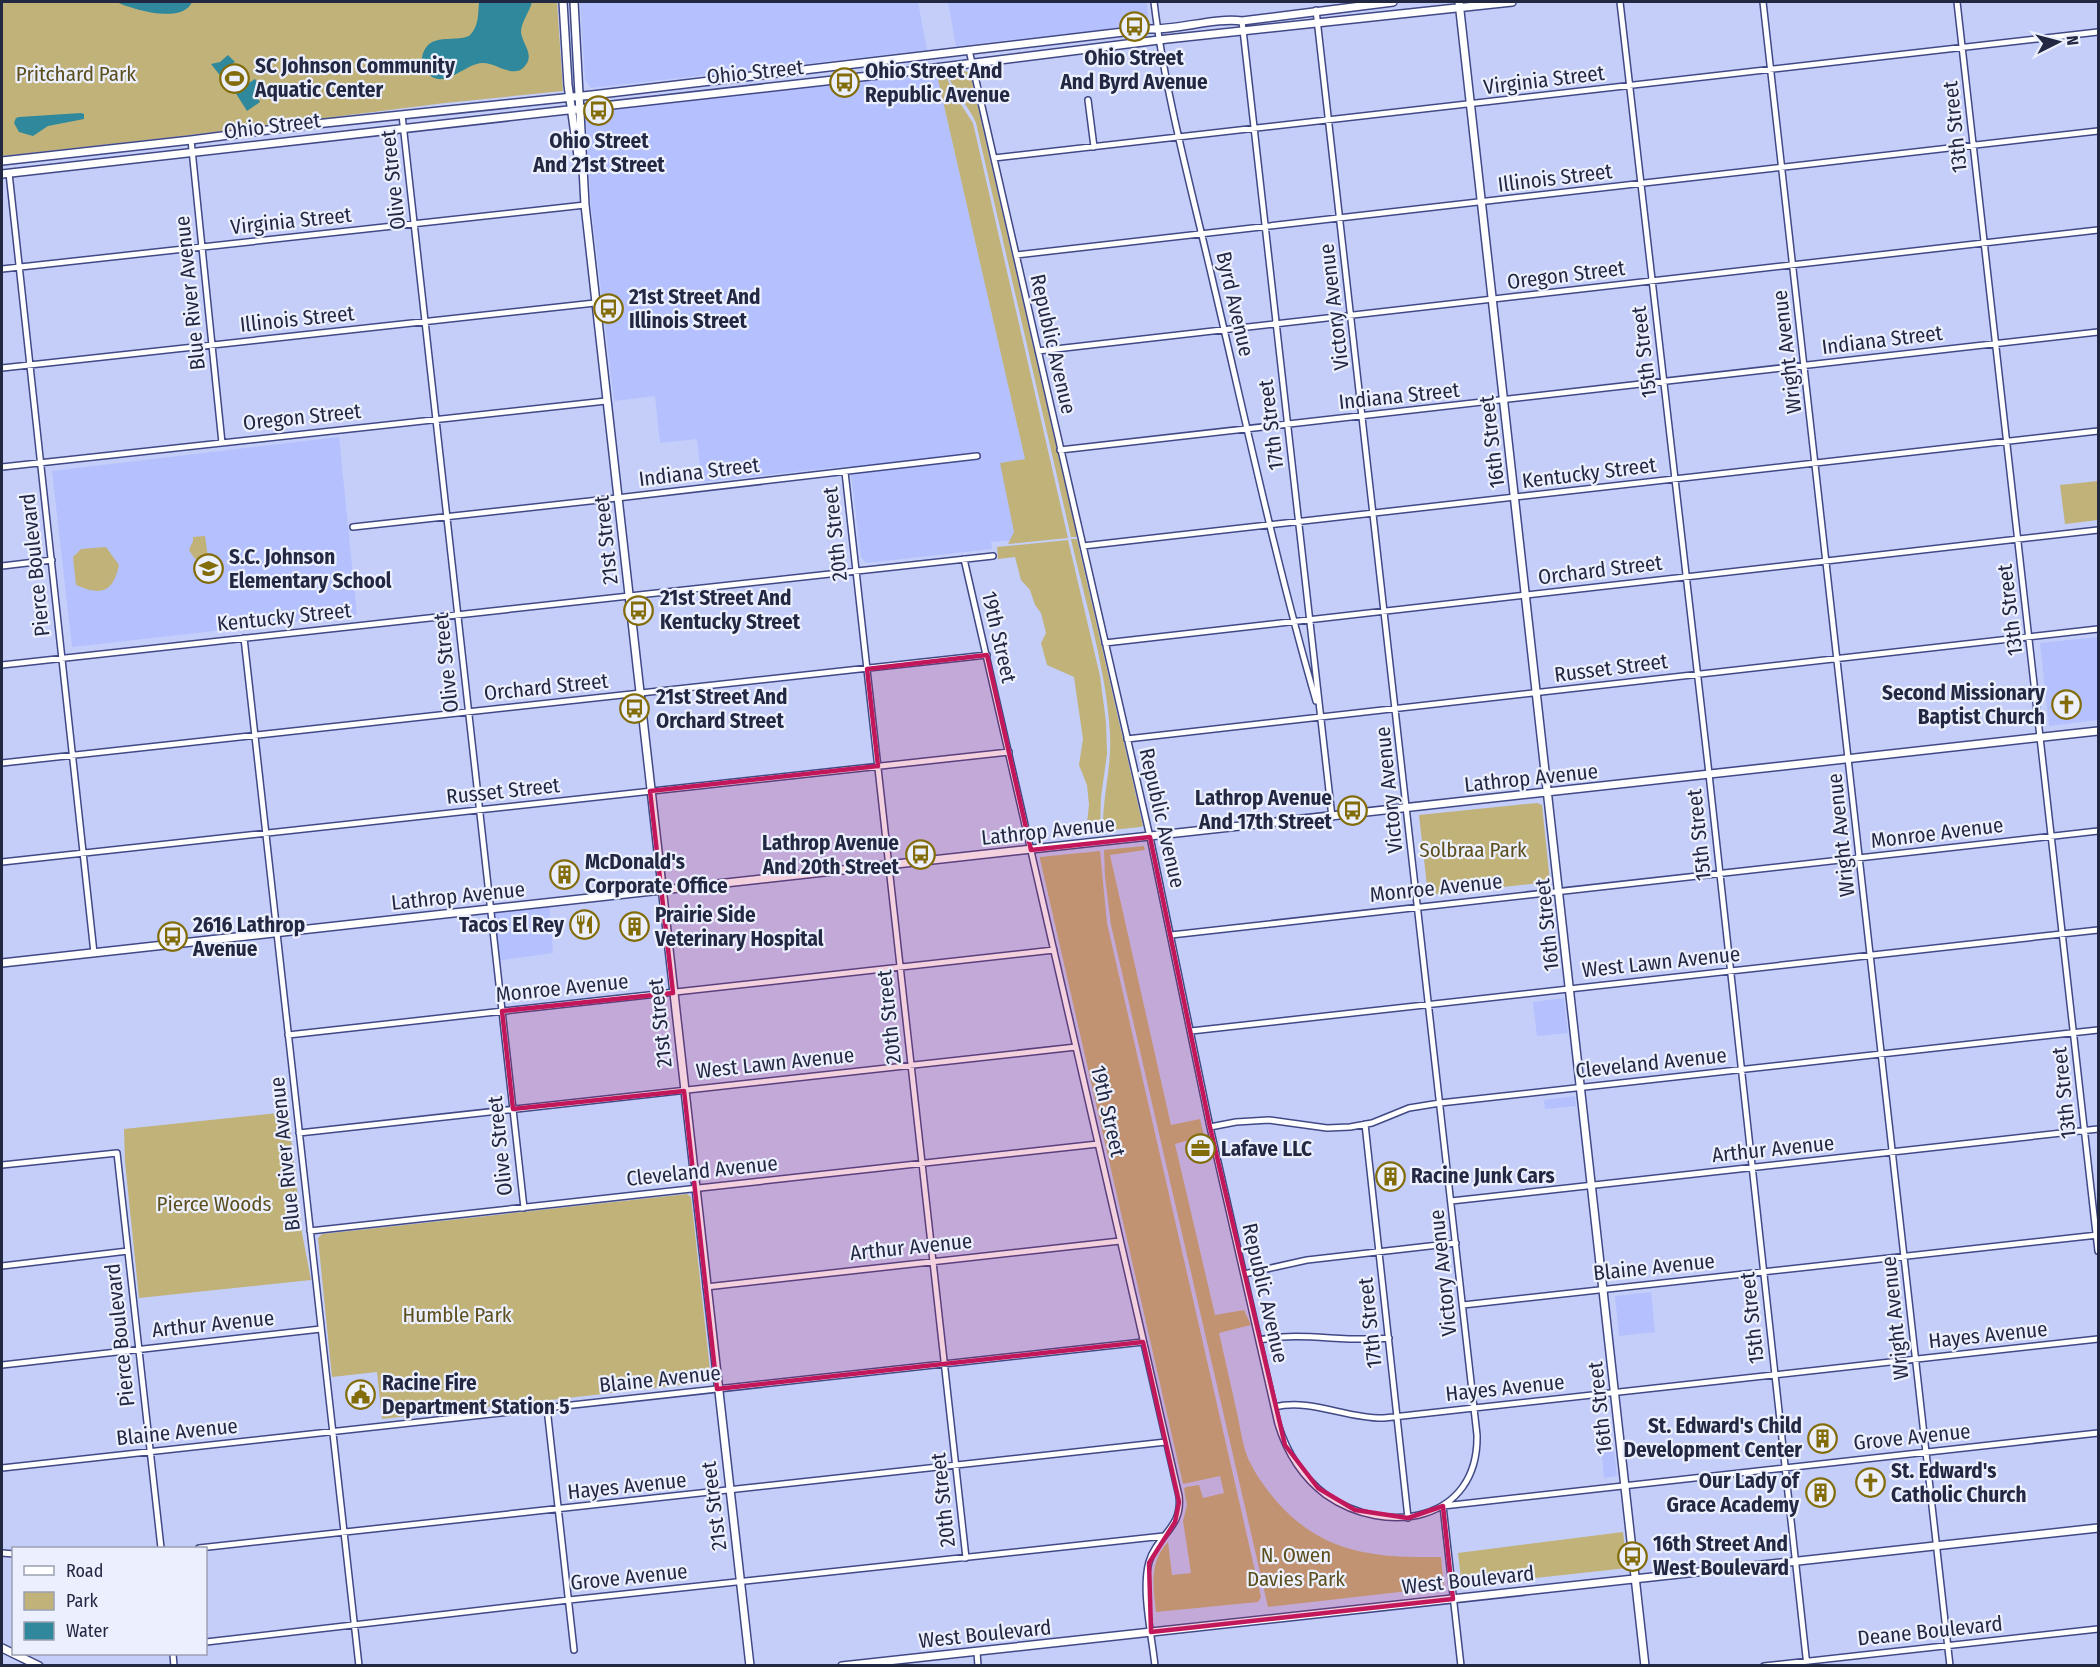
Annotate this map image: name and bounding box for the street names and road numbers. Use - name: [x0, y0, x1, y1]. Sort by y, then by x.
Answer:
- street label: Ohio Street: [705, 54, 805, 90]
- street label: Virginia Street: [1482, 60, 1606, 100]
- street label: 13th Street: [1937, 80, 1973, 174]
- street label: Ohio Street: [222, 107, 322, 145]
- street label: Olive Street: [375, 129, 411, 231]
- street label: Illinois Street: [1496, 158, 1614, 198]
- street label: Virginia Street: [229, 202, 353, 240]
- street label: Blue River Avenue: [169, 215, 211, 371]
- street label: Victory Avenue: [1313, 242, 1355, 372]
- street label: Byrd Avenue: [1210, 249, 1260, 359]
- street label: Oregon Street: [1506, 255, 1627, 295]
- street label: Republic Avenue: [1024, 272, 1082, 416]
- street label: Wright Avenue: [1767, 289, 1807, 415]
- street label: Illinois Street: [239, 300, 356, 338]
- street label: 15th Street: [1625, 305, 1663, 399]
- street label: Indiana Street: [1820, 320, 1944, 360]
- street label: Indiana Street: [1337, 377, 1461, 415]
- street label: 17th Street: [1253, 378, 1289, 472]
- street label: 16th Street: [1473, 394, 1511, 490]
- street label: Oregon Street: [242, 398, 362, 436]
- street label: Indiana Street: [637, 452, 761, 492]
- street label: Kentucky Street: [1521, 452, 1658, 494]
- street label: 20th Street: [817, 485, 853, 582]
- street label: Pierce Boulevard: [15, 492, 55, 638]
- street label: 21st Street: [588, 494, 624, 586]
- street label: Orchard Street: [1536, 549, 1664, 591]
- street label: 13th Street: [1991, 563, 2029, 657]
- street label: 19th Street: [976, 589, 1022, 685]
- street label: Kentucky Street: [216, 597, 353, 637]
- street label: Olive Street: [428, 612, 464, 714]
- street label: Russet Street: [1553, 648, 1669, 688]
- street label: Orchard Street: [483, 668, 610, 706]
- street label: Victory Avenue: [1369, 725, 1409, 855]
- street label: Republic Avenue: [1133, 746, 1191, 890]
- street label: Lathrop Avenue: [1463, 758, 1599, 798]
- street label: Russet Street: [445, 772, 561, 810]
- street label: Wright Avenue: [1822, 772, 1860, 898]
- street label: 15th Street: [1681, 788, 1717, 882]
- street label: Lathrop Avenue: [980, 811, 1116, 851]
- street label: Monroe Avenue: [1869, 812, 2005, 854]
- street label: Monroe Avenue: [1368, 868, 1504, 908]
- street label: Lathrop Avenue: [390, 876, 526, 916]
- street label: 16th Street: [1529, 877, 1565, 973]
- street label: West Lawn Avenue: [1581, 941, 1741, 983]
- street label: Monroe Avenue: [494, 968, 630, 1008]
- street label: 20th Street: [871, 968, 907, 1065]
- street label: 21st Street: [642, 977, 678, 1069]
- street label: West Lawn Avenue: [695, 1042, 855, 1084]
- street label: Cleveland Avenue: [1574, 1042, 1728, 1084]
- street label: 13th Street: [2046, 1046, 2082, 1140]
- street label: 19th Street: [1085, 1063, 1131, 1159]
- street label: Blue River Avenue: [264, 1076, 306, 1232]
- street label: Olive Street: [482, 1095, 518, 1197]
- street label: Arthur Avenue: [1711, 1130, 1835, 1168]
- street label: Cleveland Avenue: [625, 1150, 779, 1192]
- street label: Victory Avenue: [1423, 1208, 1463, 1338]
- street label: Republic Avenue: [1236, 1221, 1294, 1365]
- street label: Arthur Avenue: [849, 1228, 973, 1266]
- street label: Blaine Avenue: [1592, 1248, 1716, 1286]
- street label: Wright Avenue: [1876, 1255, 1914, 1381]
- street label: Pierce Boulevard: [100, 1262, 140, 1408]
- street label: 15th Street: [1734, 1271, 1770, 1365]
- street label: 17th Street: [1352, 1276, 1388, 1370]
- street label: Arthur Avenue: [151, 1305, 275, 1343]
- street label: Hayes Avenue: [1927, 1316, 2049, 1354]
- street label: Blaine Avenue: [598, 1360, 722, 1398]
- street label: 16th Street: [1582, 1360, 1618, 1456]
- street label: Hayes Avenue: [1444, 1369, 1566, 1407]
- street label: Blaine Avenue: [115, 1413, 239, 1451]
- street label: Grove Avenue: [1852, 1418, 1972, 1456]
- street label: 20th Street: [925, 1451, 961, 1548]
- street label: 21st Street: [696, 1460, 732, 1552]
- street label: Hayes Avenue: [566, 1467, 688, 1505]
- street label: Grove Avenue: [569, 1558, 689, 1596]
- street label: West Boulevard: [1400, 1560, 1536, 1600]
- street label: Deane Boulevard: [1856, 1610, 2004, 1652]
- street label: West Boulevard: [917, 1614, 1053, 1654]

